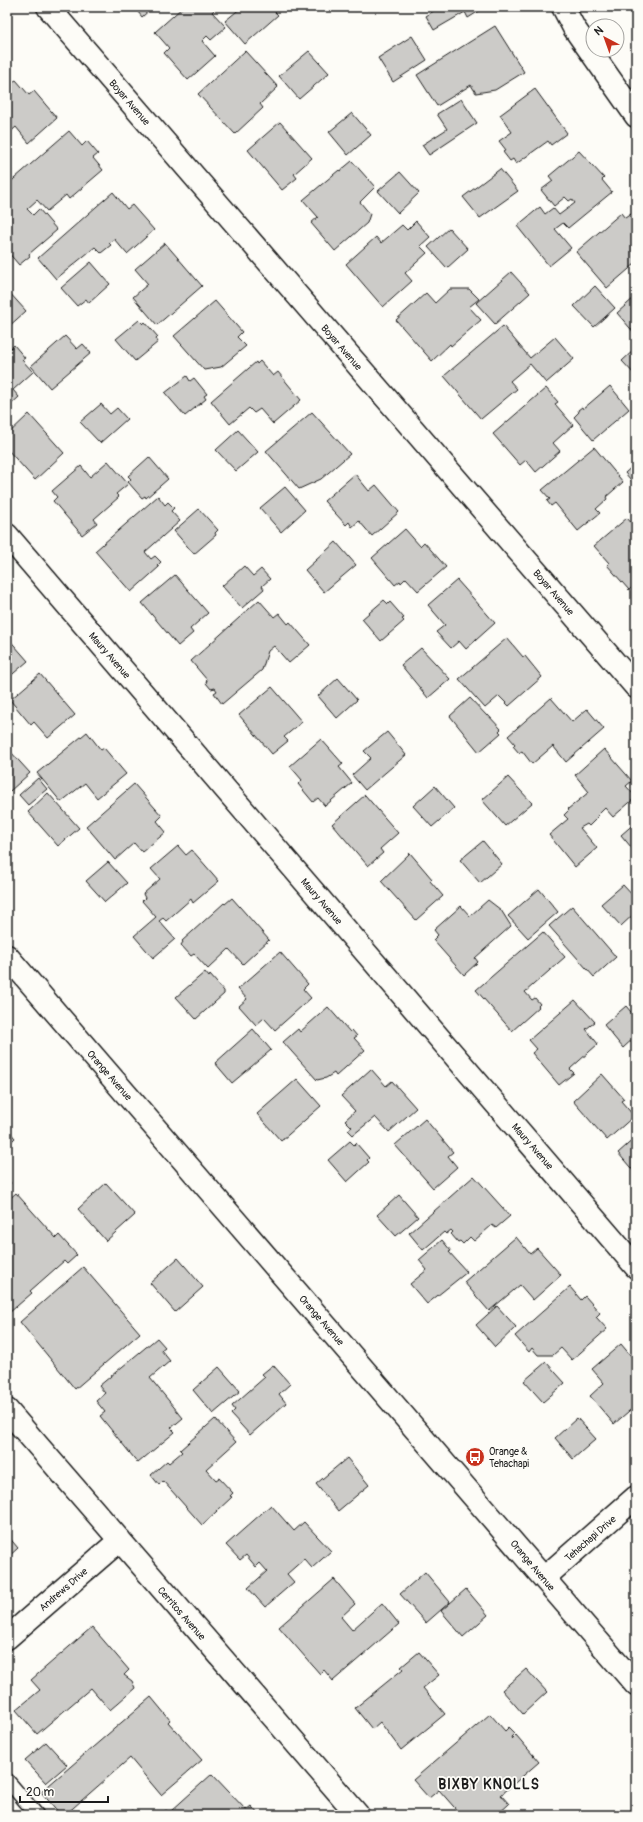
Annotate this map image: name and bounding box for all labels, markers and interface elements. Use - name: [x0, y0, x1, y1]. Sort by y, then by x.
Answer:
- north arrow: [585, 18, 625, 58]
- text: N: [592, 23, 606, 38]
- street label: Boyar Avenue: [106, 77, 152, 128]
- street label: Boyar Avenue: [318, 322, 364, 373]
- street label: Boyar Avenue: [530, 567, 576, 618]
- street label: Maury Avenue: [86, 630, 133, 681]
- street label: Maury Avenue: [298, 876, 345, 927]
- street label: Orange Avenue: [84, 1048, 134, 1103]
- street label: Maury Avenue: [509, 1121, 556, 1172]
- street label: Orange Avenue: [296, 1293, 346, 1348]
- bus stop icon: Orange & Tehachapi: [464, 1446, 486, 1468]
- place label: Orange & Tehachapi: [489, 1446, 529, 1470]
- street label: Tehachapi Drive: [563, 1513, 619, 1564]
- street label: Orange Avenue: [507, 1538, 557, 1594]
- street label: Andrews Drive: [37, 1565, 90, 1614]
- street label: Cerritos Avenue: [155, 1585, 208, 1643]
- district label: BIXBY KNOLLS: [438, 1776, 540, 1793]
- scale bar: [20, 1778, 108, 1804]
- text: 20 m: [26, 1785, 55, 1800]

